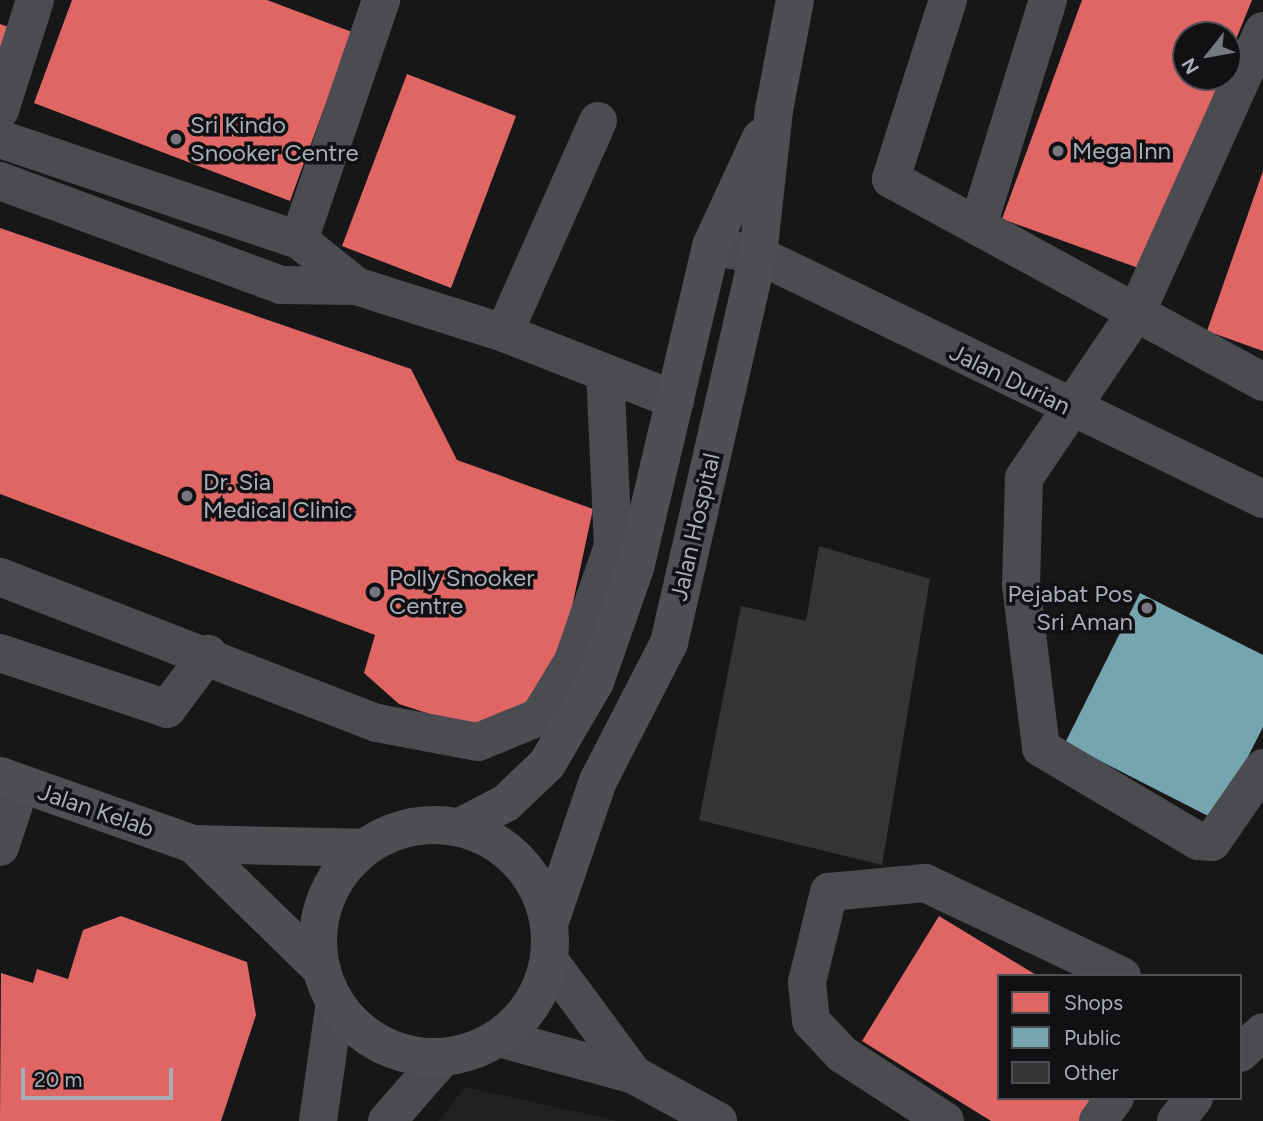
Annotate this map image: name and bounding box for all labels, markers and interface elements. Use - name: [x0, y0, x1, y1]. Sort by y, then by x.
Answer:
- north arrow: [1172, 21, 1242, 91]
- text: N: [1177, 54, 1204, 78]
- place label: Sri Kindo Snooker Centre: [190, 111, 359, 167]
- marker: Sri Kindo Snooker Centre: [168, 131, 184, 147]
- place label: Mega Inn: [1072, 137, 1171, 165]
- marker: Mega Inn: [1050, 143, 1066, 159]
- street label: Jalan Durian: [945, 337, 1075, 421]
- street label: Jalan Hospital: [664, 450, 726, 604]
- place label: Dr. Sia Medical Clinic: [203, 468, 353, 524]
- marker: Dr. Sia Medical Clinic: [177, 486, 197, 506]
- place label: Polly Snooker Centre: [389, 564, 534, 620]
- place label: Pejabat Pos Sri Aman: [1007, 580, 1133, 636]
- marker: Polly Snooker Centre: [367, 584, 383, 600]
- marker: Pejabat Pos Sri Aman: [1139, 600, 1155, 616]
- street label: Jalan Kelab: [34, 777, 158, 843]
- legend: [997, 974, 1242, 1100]
- text: Shops: [1064, 990, 1123, 1015]
- text: Public: [1064, 1025, 1121, 1050]
- scale bar: [24, 1054, 177, 1098]
- text: Other: [1064, 1060, 1119, 1085]
- text: 20 m: [34, 1067, 82, 1092]

